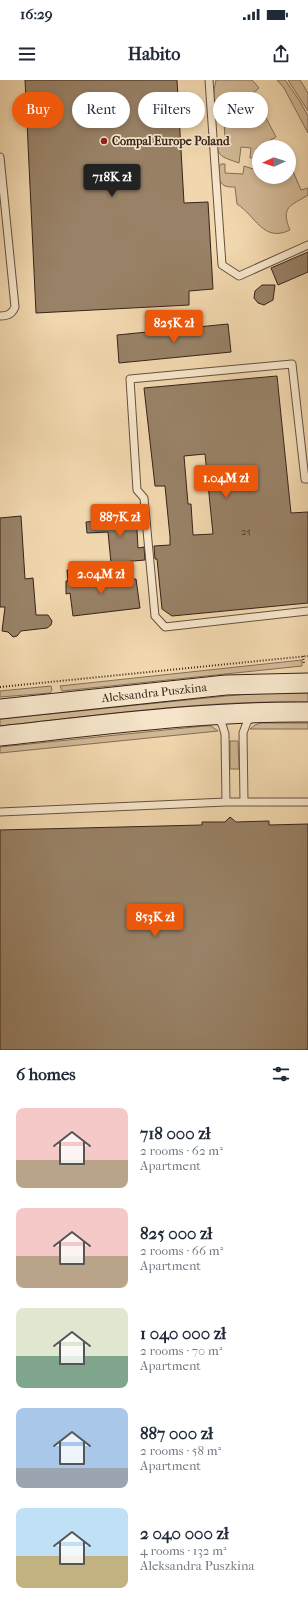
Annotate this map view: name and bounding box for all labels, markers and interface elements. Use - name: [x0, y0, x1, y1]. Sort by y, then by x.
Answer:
- text: 16:29: [20, 5, 53, 23]
- icon: menu: [16, 43, 38, 65]
- icon: share: [270, 43, 292, 65]
- text: Habito: [128, 44, 180, 65]
- chip: Buy: [12, 92, 64, 128]
- chip: Rent: [72, 92, 130, 128]
- chip: Filters: [138, 92, 205, 128]
- chip: New: [213, 92, 268, 128]
- place label: Compal Europe Poland: [112, 134, 230, 149]
- marker: Compal Europe Poland: [99, 136, 109, 146]
- north arrow: [252, 140, 296, 184]
- map controls: [252, 140, 296, 184]
- pin: 718K zł: [75, 164, 149, 198]
- text: 718K zł: [92, 169, 132, 184]
- pin: 825K zł: [137, 310, 211, 344]
- text: 825K zł: [154, 315, 194, 330]
- pin: 1.04M zł: [185, 465, 267, 499]
- text: 1.04M zł: [203, 470, 249, 485]
- pin: 887K zł: [83, 504, 157, 538]
- text: 887K zł: [100, 509, 140, 524]
- house number: 25: [241, 526, 251, 538]
- pin: 2.04M zł: [60, 561, 142, 595]
- text: 2.04M zł: [77, 566, 125, 581]
- street label: Aleksandra Puszkina: [100, 680, 208, 705]
- pin: 853K zł: [118, 904, 192, 938]
- text: 853K zł: [135, 909, 175, 924]
- icon: filters: [270, 1063, 292, 1085]
- text: 6 homes: [16, 1064, 76, 1084]
- text: 718 000 zł: [140, 1123, 210, 1143]
- icon: home: [48, 1124, 96, 1172]
- text: 2 rooms · 62 m²: [140, 1143, 223, 1158]
- text: Apartment: [140, 1158, 201, 1173]
- text: 825 000 zł: [140, 1223, 212, 1243]
- icon: home: [48, 1224, 96, 1272]
- text: 2 rooms · 66 m²: [140, 1243, 223, 1258]
- text: Apartment: [140, 1258, 201, 1273]
- text: 1 040 000 zł: [140, 1323, 226, 1343]
- icon: home: [48, 1324, 96, 1372]
- text: 2 rooms · 70 m²: [140, 1343, 223, 1358]
- text: Apartment: [140, 1358, 201, 1373]
- text: 887 000 zł: [140, 1423, 213, 1443]
- icon: home: [48, 1424, 96, 1472]
- text: 2 rooms · 58 m²: [140, 1443, 221, 1458]
- text: Apartment: [140, 1458, 201, 1473]
- text: 2 040 000 zł: [140, 1523, 229, 1543]
- icon: home: [48, 1524, 96, 1572]
- text: 4 rooms · 132 m²: [140, 1543, 227, 1558]
- text: Aleksandra Puszkina: [140, 1558, 255, 1573]

